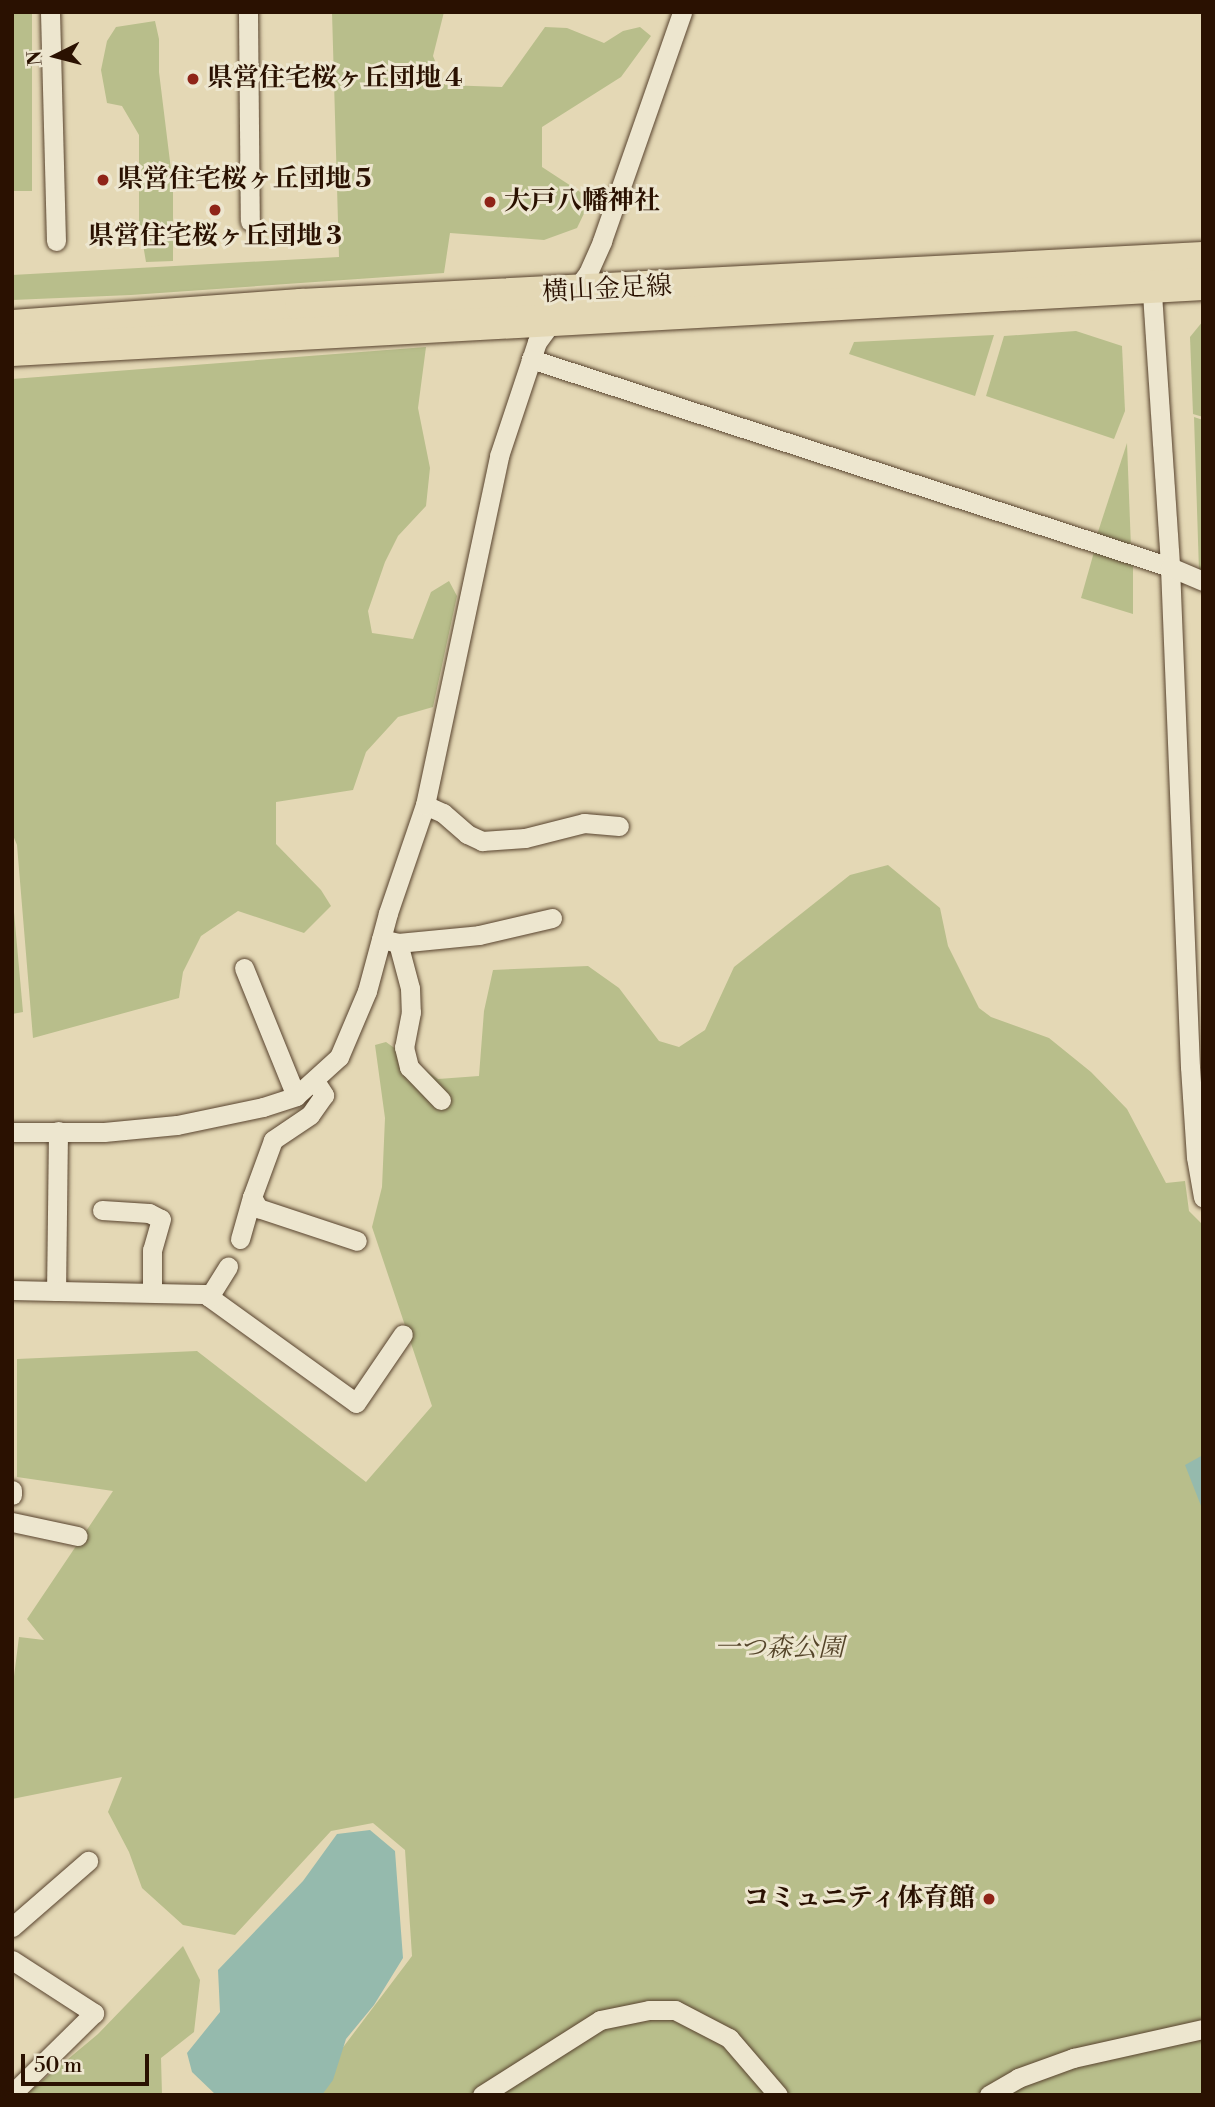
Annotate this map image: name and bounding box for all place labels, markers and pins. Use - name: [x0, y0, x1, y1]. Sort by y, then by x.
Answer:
- place label: 県営住宅桜ヶ丘団地 4: [207, 63, 463, 95]
- marker: 県営住宅桜ヶ丘団地 4: [185, 71, 201, 87]
- place label: 県営住宅桜ヶ丘団地 5: [117, 164, 371, 196]
- marker: 県営住宅桜ヶ丘団地 5: [95, 172, 111, 188]
- place label: 大戸八幡神社: [504, 186, 660, 218]
- marker: 大戸八幡神社: [482, 194, 498, 210]
- marker: 県営住宅桜ヶ丘団地 3: [207, 202, 223, 218]
- place label: 県営住宅桜ヶ丘団地 3: [88, 221, 342, 253]
- place label: コミュニティ体育館: [741, 1883, 975, 1915]
- marker: コミュニティ体育館: [981, 1891, 997, 1907]

